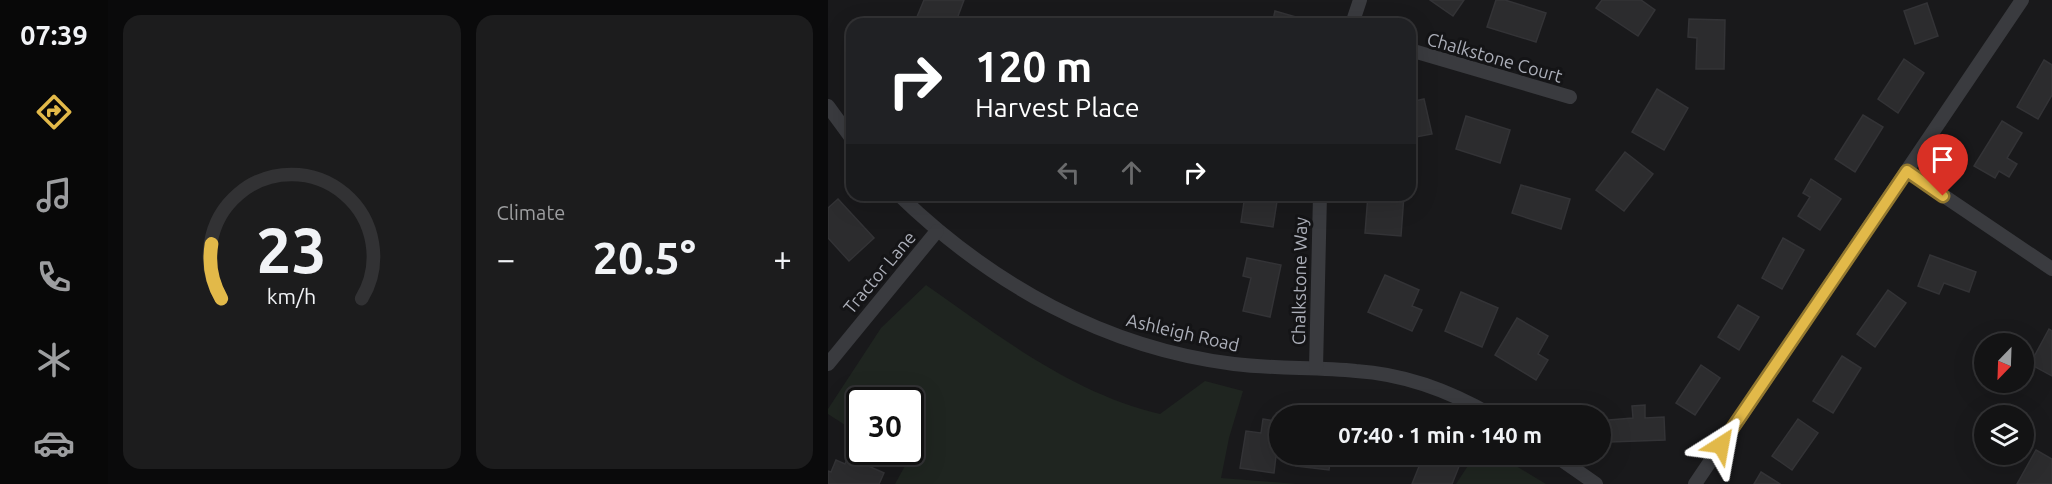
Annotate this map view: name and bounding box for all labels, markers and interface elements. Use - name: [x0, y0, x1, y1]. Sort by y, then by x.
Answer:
- text: 07:39: [20, 20, 88, 50]
- street label: Chalkstone Court: [1425, 28, 1565, 86]
- icon: right: [876, 42, 954, 120]
- text: 120 m: [975, 43, 1092, 90]
- icon: directions: [33, 91, 75, 133]
- text: Harvest Place: [975, 92, 1140, 122]
- pin: [1917, 134, 1968, 196]
- icon: arrive: [1926, 143, 1959, 176]
- icon: left: [1052, 156, 1085, 189]
- icon: ahead: [1115, 156, 1148, 189]
- icon: right: [1178, 156, 1211, 189]
- icon: music: [33, 174, 75, 216]
- text: Climate: [497, 201, 565, 224]
- text: 23: [257, 215, 327, 285]
- street label: Chalkstone Way: [1288, 216, 1310, 345]
- street label: Tractor Lane: [839, 227, 919, 317]
- text: 20.5°: [593, 232, 696, 283]
- text: −: [497, 240, 515, 277]
- text: +: [773, 240, 792, 277]
- icon: phone: [33, 256, 75, 298]
- text: km/h: [267, 284, 316, 308]
- street label: Ashleigh Road: [1125, 309, 1241, 355]
- north arrow: [1974, 333, 2034, 393]
- map controls: [1974, 333, 2034, 465]
- icon: climate: [33, 339, 75, 381]
- speed limit sign: 30: [846, 387, 924, 465]
- button: layers: [1974, 405, 2034, 465]
- position arrow: [1689, 413, 1753, 477]
- icon: car: [33, 422, 75, 464]
- text: 07:40 · 1 min · 140 m: [1338, 422, 1542, 447]

